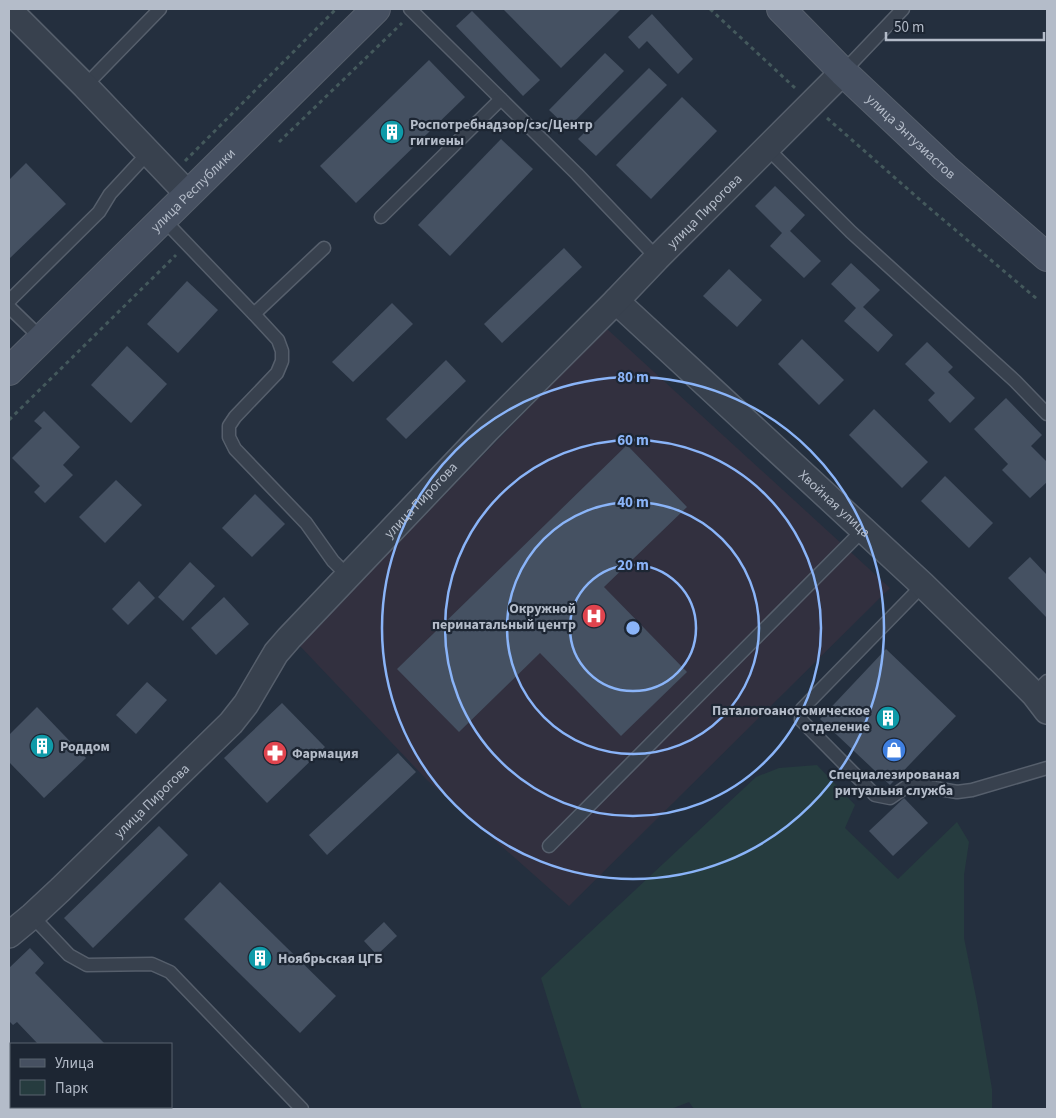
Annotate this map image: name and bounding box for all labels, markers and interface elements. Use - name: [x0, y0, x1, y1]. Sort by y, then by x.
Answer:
- scale bar: [886, 10, 1044, 42]
- text: 50 m: [894, 17, 924, 38]
- street label: улица Энтузиастов: [861, 90, 960, 184]
- place label: Роспотребнадзор/сэс/Центр гигиены: [410, 115, 593, 151]
- building icon: Роспотребнадзор/сэс/Центр гигиены: [379, 119, 405, 145]
- street label: улица Республики: [146, 144, 240, 237]
- street label: улица Пирогова: [663, 170, 747, 254]
- text: 80 m: [617, 367, 649, 388]
- text: 60 m: [617, 430, 649, 451]
- street label: улица Пирогова: [380, 458, 463, 543]
- street label: Хвойная улица: [794, 466, 874, 543]
- text: 40 m: [617, 492, 649, 513]
- text: 20 m: [617, 555, 649, 576]
- place label: Окружной перинатальный центр: [432, 599, 576, 635]
- hospital icon: Окружной перинатальный центр: [581, 603, 607, 629]
- centre of rings: [624, 619, 642, 637]
- place label: Паталогоанотомическое отделение: [712, 701, 870, 737]
- building icon: Паталогоанотомическое отделение: [875, 705, 901, 731]
- building icon: Роддом: [29, 733, 55, 759]
- place label: Роддом: [60, 737, 110, 757]
- shop icon: Специалезированая ритуальня служба: [881, 737, 907, 763]
- pharmacy icon: Фармация: [262, 740, 288, 766]
- place label: Фармация: [292, 744, 359, 764]
- street label: улица Пирогова: [110, 760, 195, 843]
- place label: Специалезированая ритуальня служба: [828, 765, 960, 801]
- building icon: Ноябрьская ЦГБ: [247, 945, 273, 971]
- place label: Ноябрьская ЦГБ: [278, 949, 383, 969]
- legend: [10, 1043, 172, 1108]
- text: Улица: [55, 1053, 94, 1074]
- text: Парк: [55, 1078, 89, 1099]

